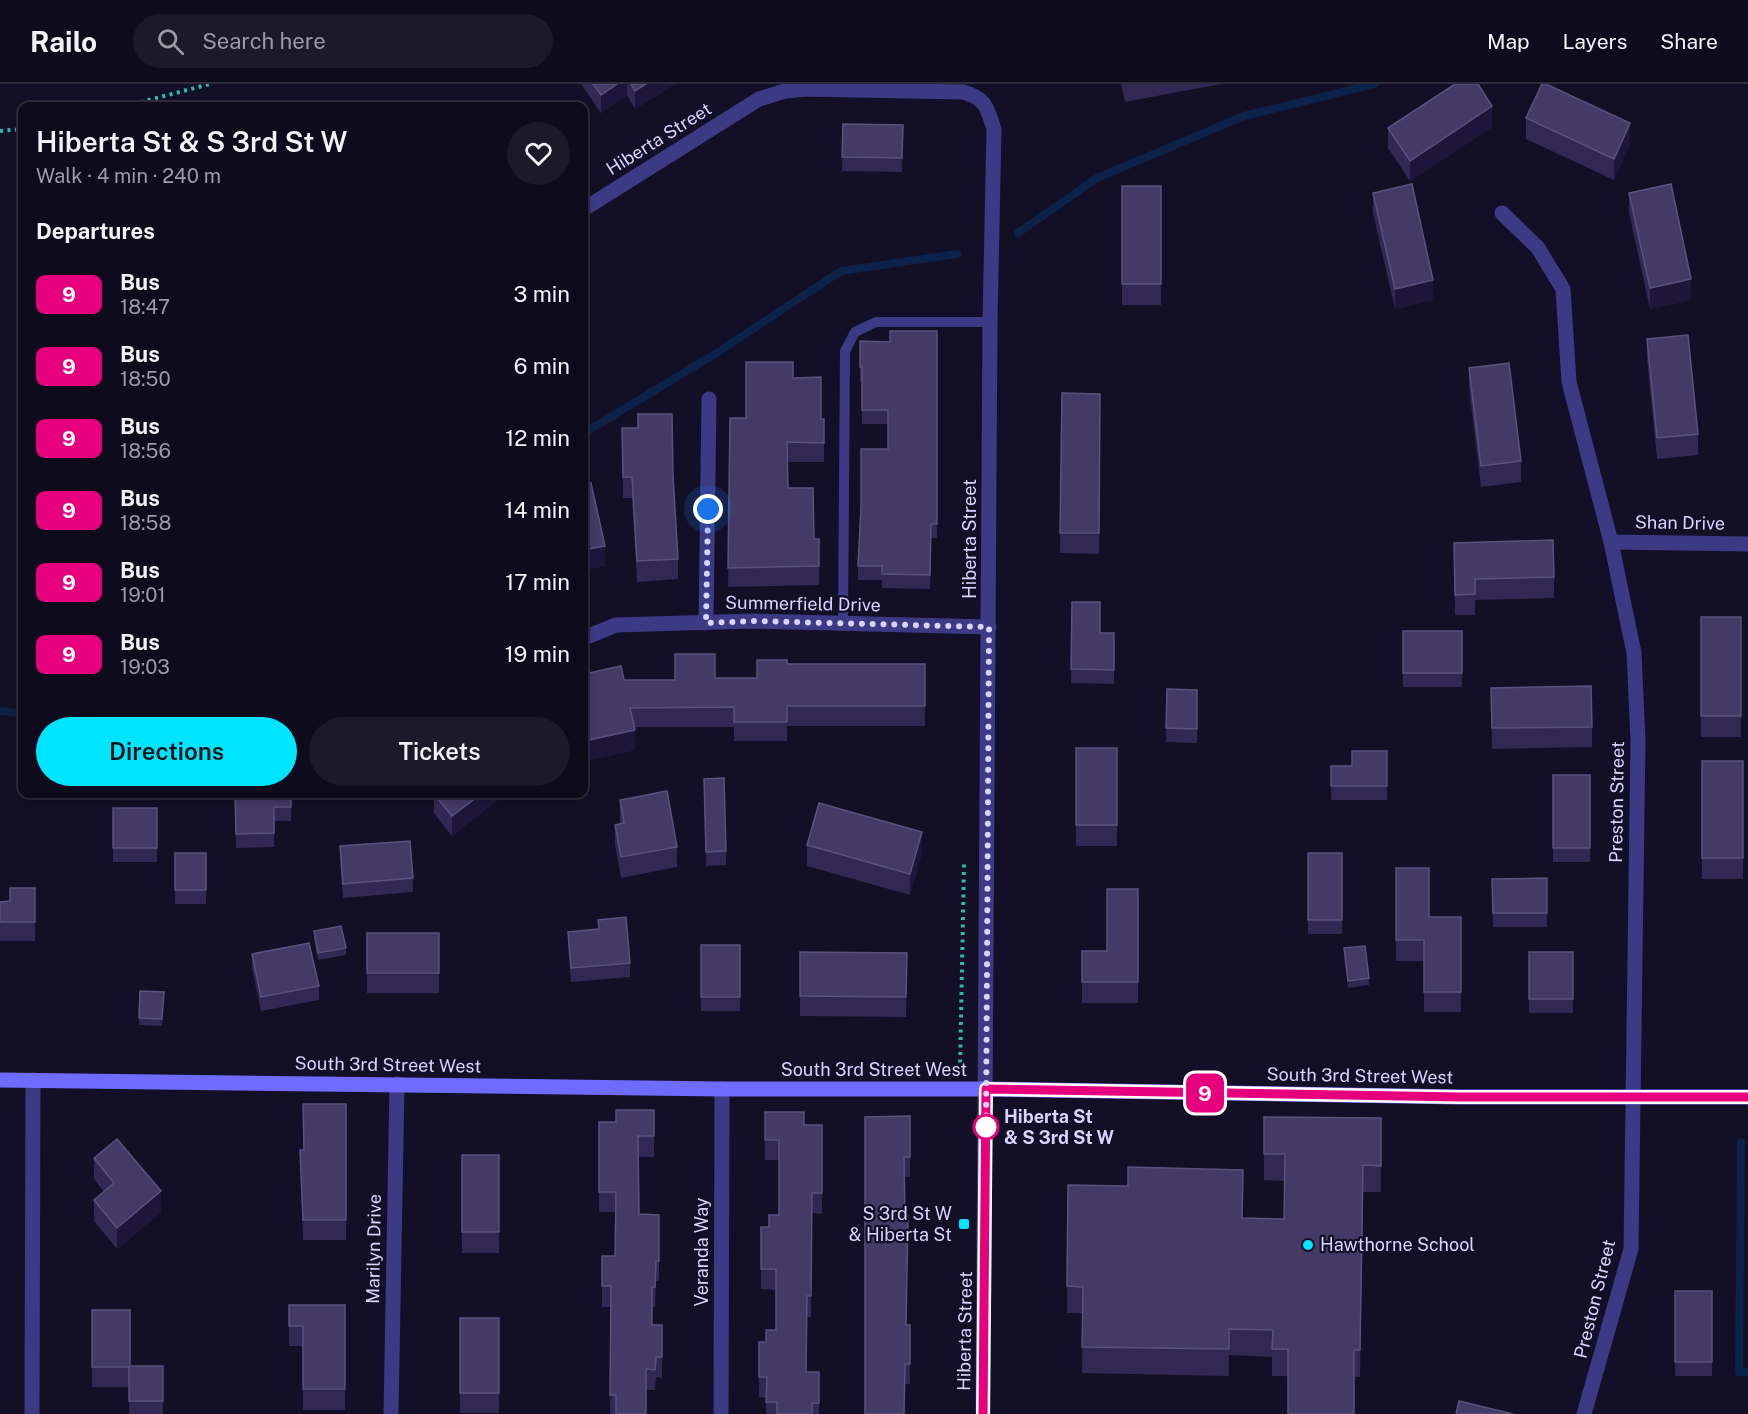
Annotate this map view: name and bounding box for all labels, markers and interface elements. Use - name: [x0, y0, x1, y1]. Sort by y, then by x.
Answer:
- search box: [133, 14, 553, 68]
- text: Railo: [30, 25, 97, 58]
- icon: search: [154, 25, 187, 58]
- text: Search here: [202, 28, 326, 54]
- text: Map: [1487, 29, 1530, 54]
- text: Layers: [1563, 29, 1627, 54]
- text: Share: [1660, 29, 1718, 54]
- street label: Hiberta Street: [602, 98, 715, 179]
- button: heart: [507, 122, 570, 185]
- text: Hiberta St & S 3rd St W: [36, 125, 347, 158]
- text: Walk · 4 min · 240 m: [36, 164, 221, 188]
- text: Departures: [36, 218, 155, 244]
- text: Bus: [120, 269, 160, 295]
- text: 3 min: [513, 281, 570, 307]
- text: 9: [62, 282, 76, 307]
- text: 18:47: [120, 295, 170, 319]
- text: Bus: [120, 341, 160, 367]
- text: 6 min: [514, 353, 570, 379]
- text: 9: [62, 354, 76, 379]
- text: 18:50: [120, 367, 171, 391]
- text: Bus: [120, 413, 160, 439]
- text: 12 min: [505, 425, 570, 451]
- text: 9: [62, 426, 76, 451]
- text: 18:56: [120, 439, 171, 463]
- street label: Hiberta Street: [959, 479, 980, 599]
- text: Bus: [120, 485, 160, 511]
- your location: [693, 494, 723, 524]
- text: 14 min: [505, 497, 570, 523]
- text: 9: [62, 498, 76, 523]
- text: 18:58: [120, 511, 171, 535]
- street label: Shan Drive: [1635, 511, 1725, 534]
- text: Bus: [120, 557, 160, 583]
- text: 17 min: [505, 569, 570, 595]
- text: 9: [62, 570, 76, 595]
- text: 19:01: [120, 583, 166, 607]
- street label: Summerfield Drive: [725, 592, 881, 615]
- text: Bus: [120, 629, 160, 655]
- text: 19 min: [505, 641, 570, 667]
- text: 9: [62, 642, 76, 667]
- text: 19:03: [120, 655, 170, 679]
- button: Directions: [36, 717, 297, 786]
- button: Tickets: [309, 717, 570, 786]
- street label: Preston Street: [1605, 741, 1628, 863]
- street label: South 3rd Street West: [294, 1052, 482, 1077]
- street label: South 3rd Street West: [781, 1059, 967, 1080]
- street label: South 3rd Street West: [1266, 1063, 1454, 1088]
- line badge: 9: [1186, 1074, 1224, 1112]
- text: 9: [1198, 1081, 1212, 1106]
- place label: Hiberta St & S 3rd St W: [1004, 1106, 1115, 1148]
- marker: Hiberta St & S 3rd St W: [973, 1114, 999, 1140]
- street label: Marilyn Drive: [362, 1194, 385, 1304]
- street label: Veranda Way: [691, 1197, 712, 1306]
- place label: S 3rd St W & Hiberta St: [849, 1203, 952, 1245]
- marker: S 3rd St W & Hiberta St: [957, 1217, 971, 1231]
- place label: Hawthorne School: [1320, 1234, 1475, 1255]
- street label: Preston Street: [1570, 1237, 1619, 1360]
- marker: Hawthorne School: [1301, 1238, 1315, 1252]
- street label: Hiberta Street: [953, 1271, 976, 1391]

